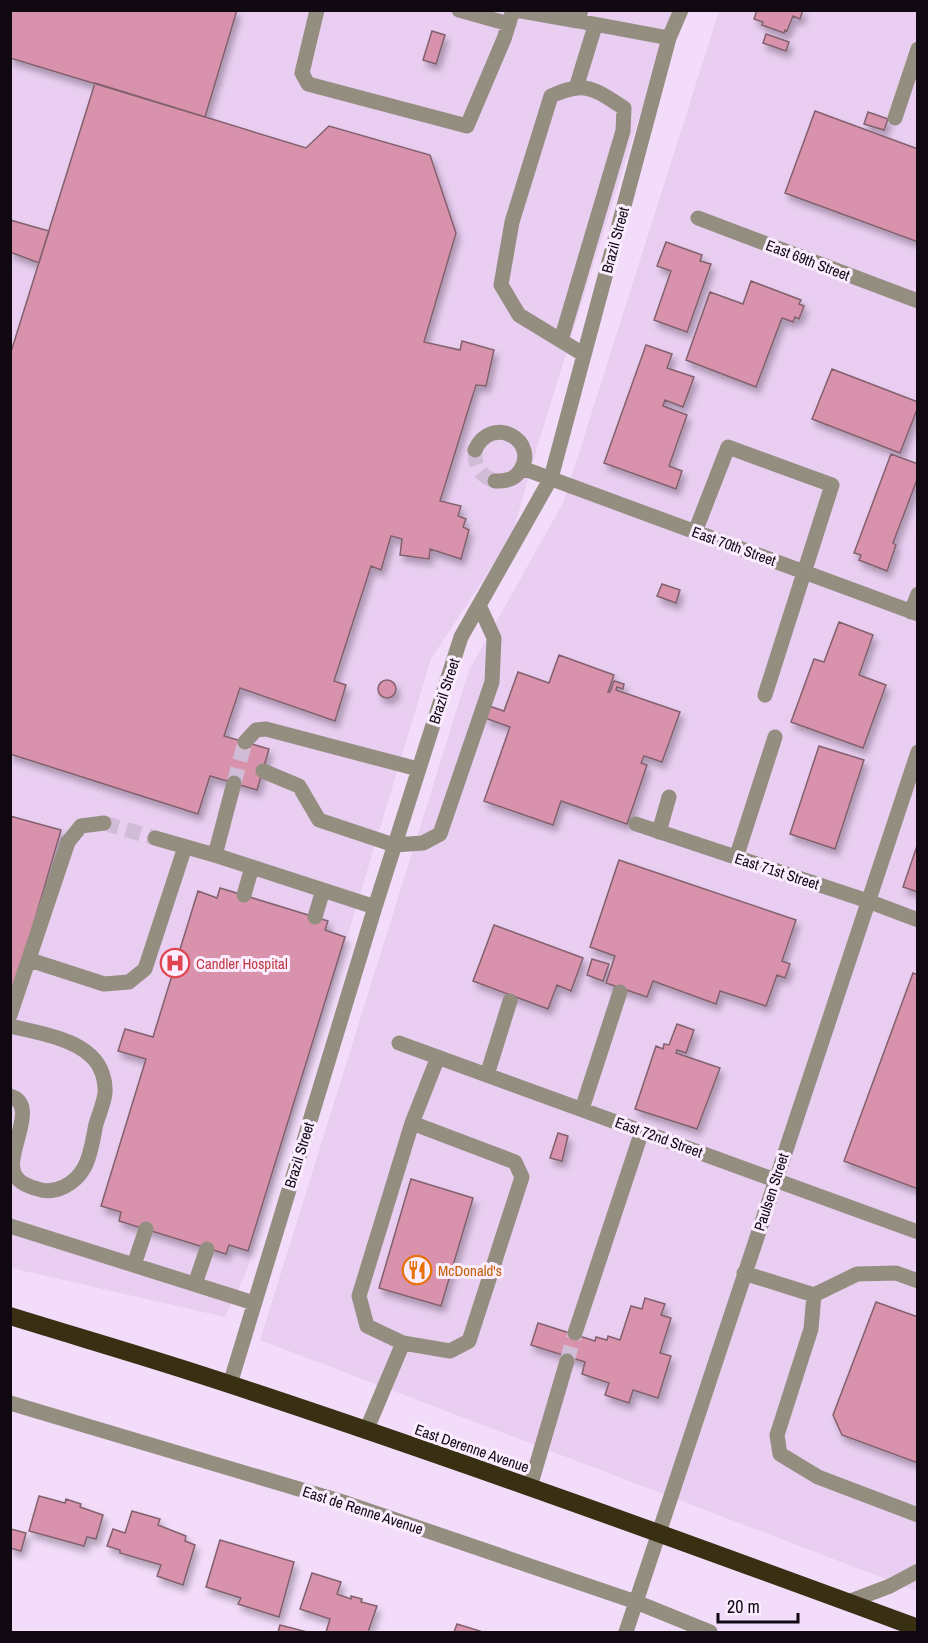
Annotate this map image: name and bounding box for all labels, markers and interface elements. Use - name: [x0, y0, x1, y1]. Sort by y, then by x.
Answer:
- street label: Brazil Street: [596, 204, 634, 275]
- street label: East 69th Street: [763, 234, 853, 286]
- street label: East 70th Street: [689, 521, 780, 571]
- street label: Brazil Street: [424, 655, 465, 726]
- street label: East 71st Street: [732, 847, 822, 895]
- hospital icon: Candler Hospital: [159, 947, 191, 979]
- place label: Candler Hospital: [196, 953, 288, 974]
- street label: East 72nd Street: [612, 1111, 706, 1163]
- street label: Brazil Street: [279, 1119, 319, 1190]
- street label: Paulsen Street: [749, 1150, 794, 1234]
- restaurant icon: McDonald's: [401, 1254, 433, 1286]
- place label: McDonald's: [438, 1260, 502, 1281]
- street label: East Derenne Avenue: [412, 1419, 532, 1477]
- street label: East de Renne Avenue: [300, 1481, 426, 1539]
- scale bar: [718, 1586, 798, 1624]
- text: 20 m: [727, 1594, 760, 1619]

